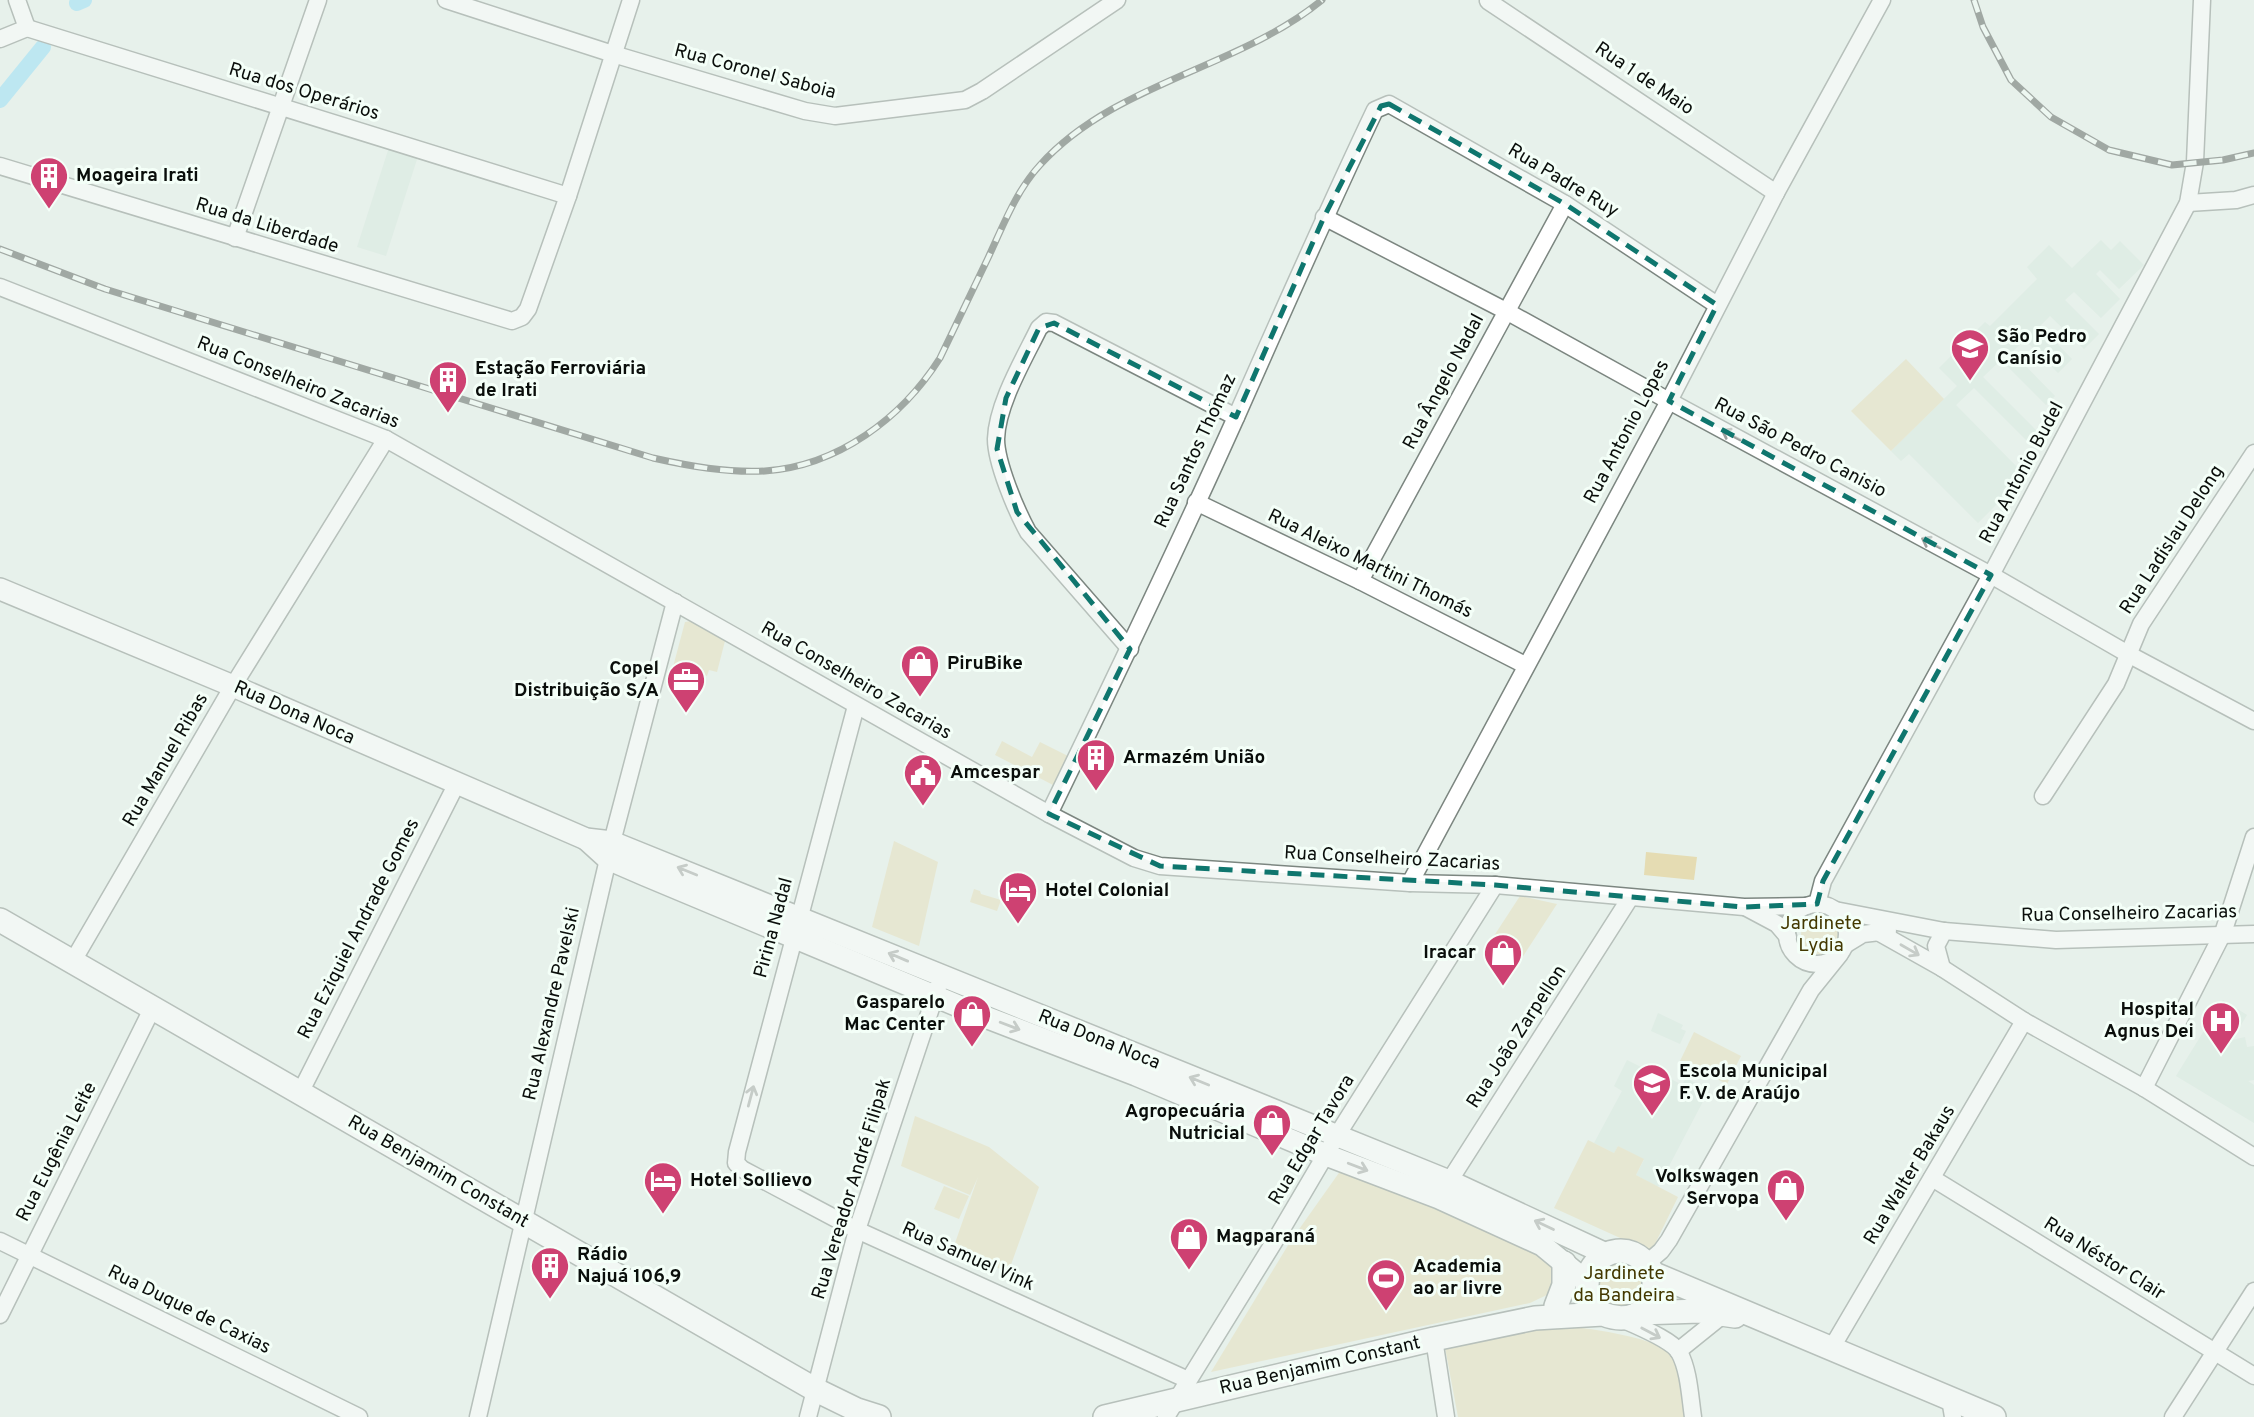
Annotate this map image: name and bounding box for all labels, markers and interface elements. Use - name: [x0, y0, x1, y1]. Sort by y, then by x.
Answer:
- street label: Rua 1 de Maio: [1590, 37, 1698, 121]
- street label: Rua Coronel Saboia: [672, 39, 838, 105]
- street label: Rua dos Operários: [226, 58, 382, 126]
- street label: Rua Padre Ruy: [1503, 139, 1623, 223]
- building icon: Moageira Irati: [28, 155, 70, 210]
- place label: Moageira Irati: [76, 164, 199, 188]
- street label: Rua da Liberdade: [193, 193, 341, 259]
- street label: Rua Ângelo Nadal: [1397, 309, 1490, 454]
- place label: São Pedro Canísio: [1997, 325, 2087, 371]
- school or university icon: São Pedro Canísio: [1949, 327, 1991, 382]
- street label: Rua Conselheiro Zacarias: [193, 331, 403, 435]
- street label: Rua Antonio Lopes: [1579, 356, 1675, 508]
- place label: Estação Ferroviária de Irati: [475, 357, 646, 403]
- building icon: Estação Ferroviária de Irati: [427, 359, 469, 414]
- street label: Rua Santos Thomaz: [1150, 370, 1242, 532]
- street label: Rua São Pedro Canisio: [1710, 392, 1890, 504]
- street label: Rua Antonio Budel: [1974, 398, 2070, 548]
- one-way arrow: [1721, 428, 1742, 441]
- street label: Rua Ladislau Delong: [2115, 461, 2229, 619]
- street label: Rua Aleixo Martini Thomás: [1264, 504, 1476, 624]
- one-way arrow: [1921, 535, 1942, 549]
- street label: Rua Conselheiro Zacarias: [756, 617, 956, 745]
- shop icon: PiruBike: [899, 643, 941, 698]
- place label: PiruBike: [947, 652, 1023, 676]
- place label: Copel Distribuição S/A: [514, 657, 659, 703]
- office icon: Copel Distribuição S/A: [665, 659, 707, 714]
- street label: Rua Dona Noca: [230, 676, 358, 750]
- street label: Rua Manuel Ribas: [118, 689, 214, 831]
- building icon: Armazém União: [1075, 737, 1117, 792]
- place label: Armazém União: [1123, 746, 1265, 770]
- public building icon: Amcespar: [902, 752, 944, 807]
- place label: Amcespar: [950, 761, 1040, 785]
- street label: Rua Eziquiel Andrade Gomes: [293, 815, 425, 1043]
- street label: Rua Conselheiro Zacarias: [1283, 841, 1501, 877]
- one-way arrow: [677, 864, 698, 877]
- hotel icon: Hotel Colonial: [997, 870, 1039, 925]
- street label: Pirina Nadal: [749, 875, 799, 981]
- place label: Hotel Colonial: [1045, 879, 1169, 903]
- street label: Rua Conselheiro Zacarias: [2021, 900, 2237, 928]
- street label: Rua Alexandre Pavelski: [518, 905, 586, 1103]
- park label: Jardinete Lydia: [1780, 912, 1862, 958]
- shop icon: Iracar: [1482, 932, 1524, 987]
- place label: Iracar: [1423, 941, 1476, 965]
- one-way arrow: [1899, 944, 1920, 957]
- one-way arrow: [887, 950, 909, 963]
- street label: Rua João Zarpellon: [1462, 961, 1572, 1113]
- place label: Gasparelo Mac Center: [844, 991, 945, 1037]
- shop icon: Gasparelo Mac Center: [951, 993, 993, 1048]
- place label: Hospital Agnus Dei: [2104, 998, 2194, 1044]
- hospital icon: Hospital Agnus Dei: [2200, 1000, 2242, 1055]
- street label: Rua Dona Noca: [1034, 1005, 1164, 1075]
- one-way arrow: [999, 1021, 1021, 1034]
- place label: Escola Municipal F. V. de Araújo: [1679, 1060, 1828, 1106]
- school or university icon: Escola Municipal F. V. de Araújo: [1631, 1062, 1673, 1117]
- street label: Rua Edgar Tavora: [1264, 1070, 1360, 1210]
- one-way arrow: [1188, 1074, 1210, 1087]
- street label: Rua Vereador André Filipak: [807, 1075, 897, 1303]
- street label: Rua Eugênia Leite: [11, 1078, 103, 1226]
- one-way arrow: [745, 1085, 758, 1108]
- place label: Agropecuária Nutricial: [1125, 1100, 1245, 1146]
- street label: Rua Walter Bakaus: [1859, 1101, 1961, 1249]
- shop icon: Agropecuária Nutricial: [1251, 1102, 1293, 1157]
- street label: Rua Benjamim Constant: [343, 1110, 533, 1234]
- hotel icon: Hotel Sollievo: [642, 1160, 684, 1215]
- one-way arrow: [1346, 1161, 1368, 1174]
- place label: Volkswagen Servopa: [1655, 1165, 1759, 1211]
- shop icon: Volkswagen Servopa: [1765, 1167, 1807, 1222]
- place label: Hotel Sollievo: [690, 1169, 812, 1193]
- street label: Rua Néstor Clair: [2039, 1212, 2170, 1306]
- shop icon: Magparaná: [1168, 1216, 1210, 1271]
- street label: Rua Samuel Vink: [898, 1217, 1038, 1297]
- one-way arrow: [1534, 1218, 1555, 1231]
- place label: Magparaná: [1216, 1225, 1315, 1249]
- place label: Rádio Najuá 106,9: [577, 1243, 681, 1289]
- building icon: Rádio Najuá 106,9: [529, 1245, 571, 1300]
- place label: Academia ao ar livre: [1413, 1255, 1502, 1301]
- sports icon: Academia ao ar livre: [1365, 1257, 1407, 1312]
- street label: Rua Duque de Caxias: [103, 1260, 275, 1360]
- park label: Jardinete da Bandeira: [1573, 1262, 1675, 1308]
- one-way arrow: [1640, 1327, 1661, 1341]
- street label: Rua Benjamim Constant: [1217, 1331, 1423, 1401]

